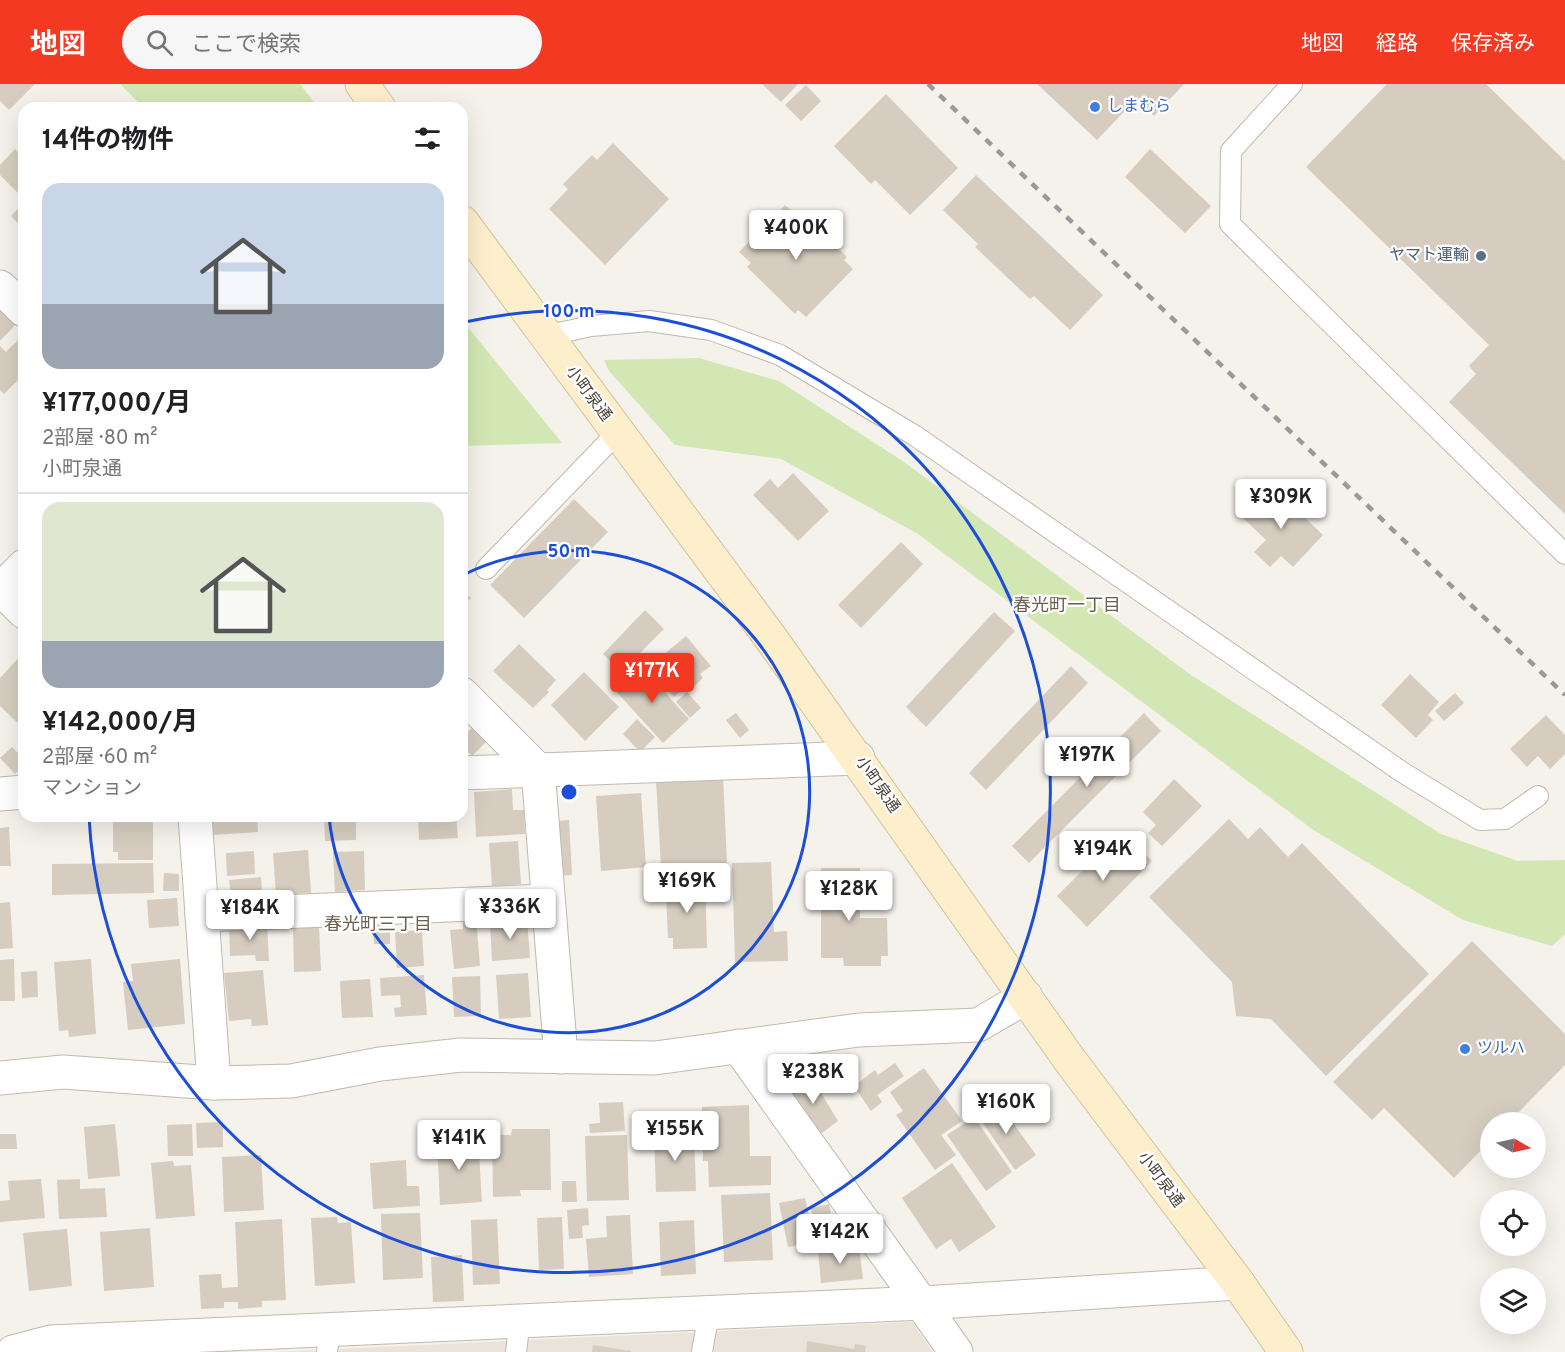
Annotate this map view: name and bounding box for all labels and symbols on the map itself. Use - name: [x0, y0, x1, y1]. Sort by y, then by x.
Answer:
- place label: しまむら: [1107, 97, 1171, 117]
- marker: しまむら: [1088, 100, 1102, 114]
- pin: ¥400K: [754, 210, 838, 261]
- place label: ヤマト運輸: [1389, 246, 1469, 266]
- marker: ヤマト運輸: [1474, 249, 1488, 263]
- text: 100 m: [543, 301, 595, 324]
- street label: 小町泉通: [561, 362, 615, 426]
- pin: ¥309K: [1239, 479, 1323, 530]
- text: 50 m: [547, 541, 591, 564]
- district label: 春光町一丁目: [1013, 595, 1121, 618]
- pin: ¥177K: [610, 653, 694, 704]
- pin: ¥197K: [1045, 737, 1129, 788]
- street label: 小町泉通: [850, 753, 904, 817]
- centre of rings: [559, 782, 579, 802]
- pin: ¥194K: [1061, 831, 1145, 882]
- pin: ¥169K: [645, 863, 729, 914]
- pin: ¥128K: [807, 871, 891, 922]
- pin: ¥336K: [468, 889, 552, 940]
- pin: ¥184K: [208, 890, 292, 941]
- district label: 春光町三丁目: [324, 914, 432, 937]
- place label: ツルハ: [1477, 1039, 1525, 1059]
- marker: ツルハ: [1458, 1042, 1472, 1056]
- pin: ¥238K: [771, 1054, 855, 1105]
- pin: ¥160K: [964, 1084, 1048, 1135]
- pin: ¥155K: [633, 1111, 717, 1162]
- north arrow: [1480, 1112, 1546, 1178]
- pin: ¥141K: [417, 1120, 501, 1171]
- street label: 小町泉通: [1133, 1148, 1187, 1212]
- pin: ¥142K: [798, 1214, 882, 1265]

